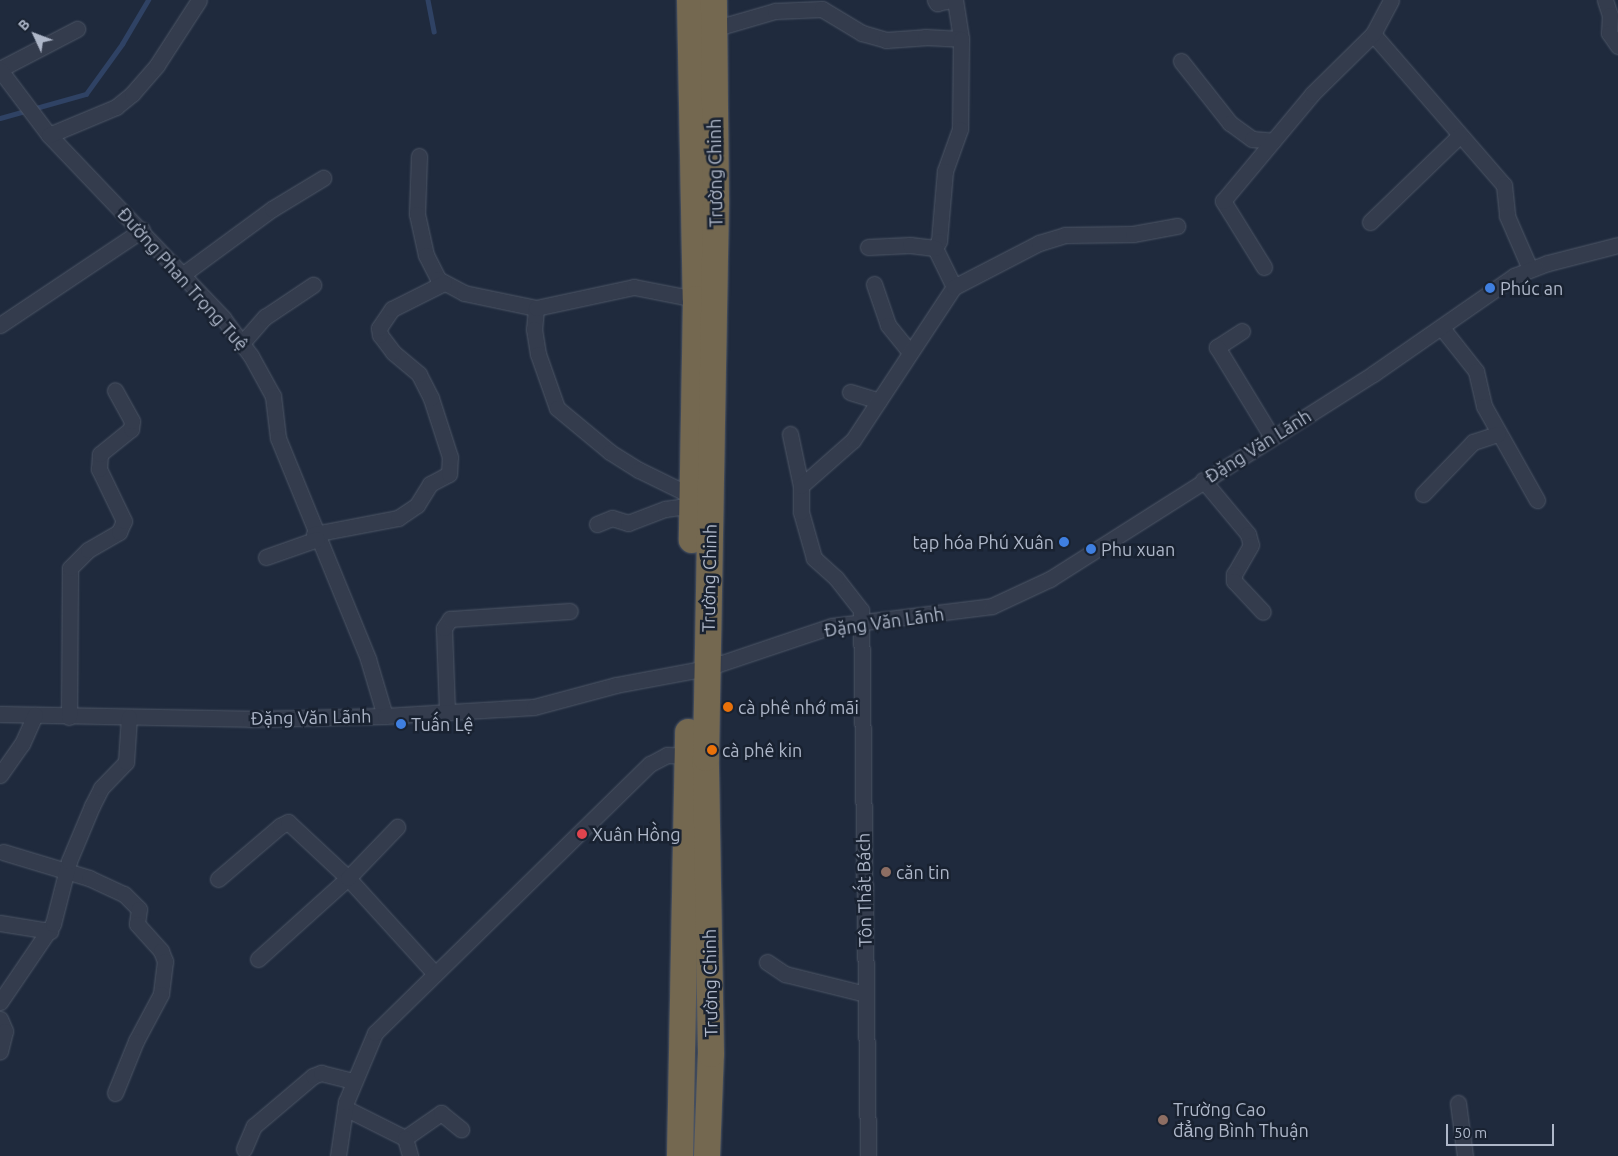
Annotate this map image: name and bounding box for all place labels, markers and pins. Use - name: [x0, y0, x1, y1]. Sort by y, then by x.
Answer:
- place label: Phúc an: [1500, 277, 1563, 299]
- marker: Phúc an: [1484, 282, 1496, 294]
- place label: tạp hóa Phú Xuân: [913, 531, 1054, 553]
- marker: tạp hóa Phú Xuân: [1058, 536, 1070, 548]
- place label: Phu xuan: [1101, 538, 1175, 560]
- marker: Phu xuan: [1085, 543, 1097, 555]
- place label: cà phê nhớ mãi: [738, 696, 859, 718]
- marker: cà phê nhớ mãi: [722, 701, 734, 713]
- place label: Tuấn Lệ: [411, 713, 474, 735]
- marker: Tuấn Lệ: [395, 718, 407, 730]
- place label: cà phê kin: [722, 739, 802, 761]
- marker: cà phê kin: [706, 744, 718, 756]
- place label: Xuân Hồng: [592, 823, 681, 845]
- marker: Xuân Hồng: [576, 828, 588, 840]
- place label: căn tin: [896, 861, 950, 883]
- marker: căn tin: [880, 866, 892, 878]
- place label: Trường Cao đẳng Bình Thuận: [1173, 1099, 1309, 1142]
- marker: Trường Cao đẳng Bình Thuận: [1157, 1114, 1169, 1126]

